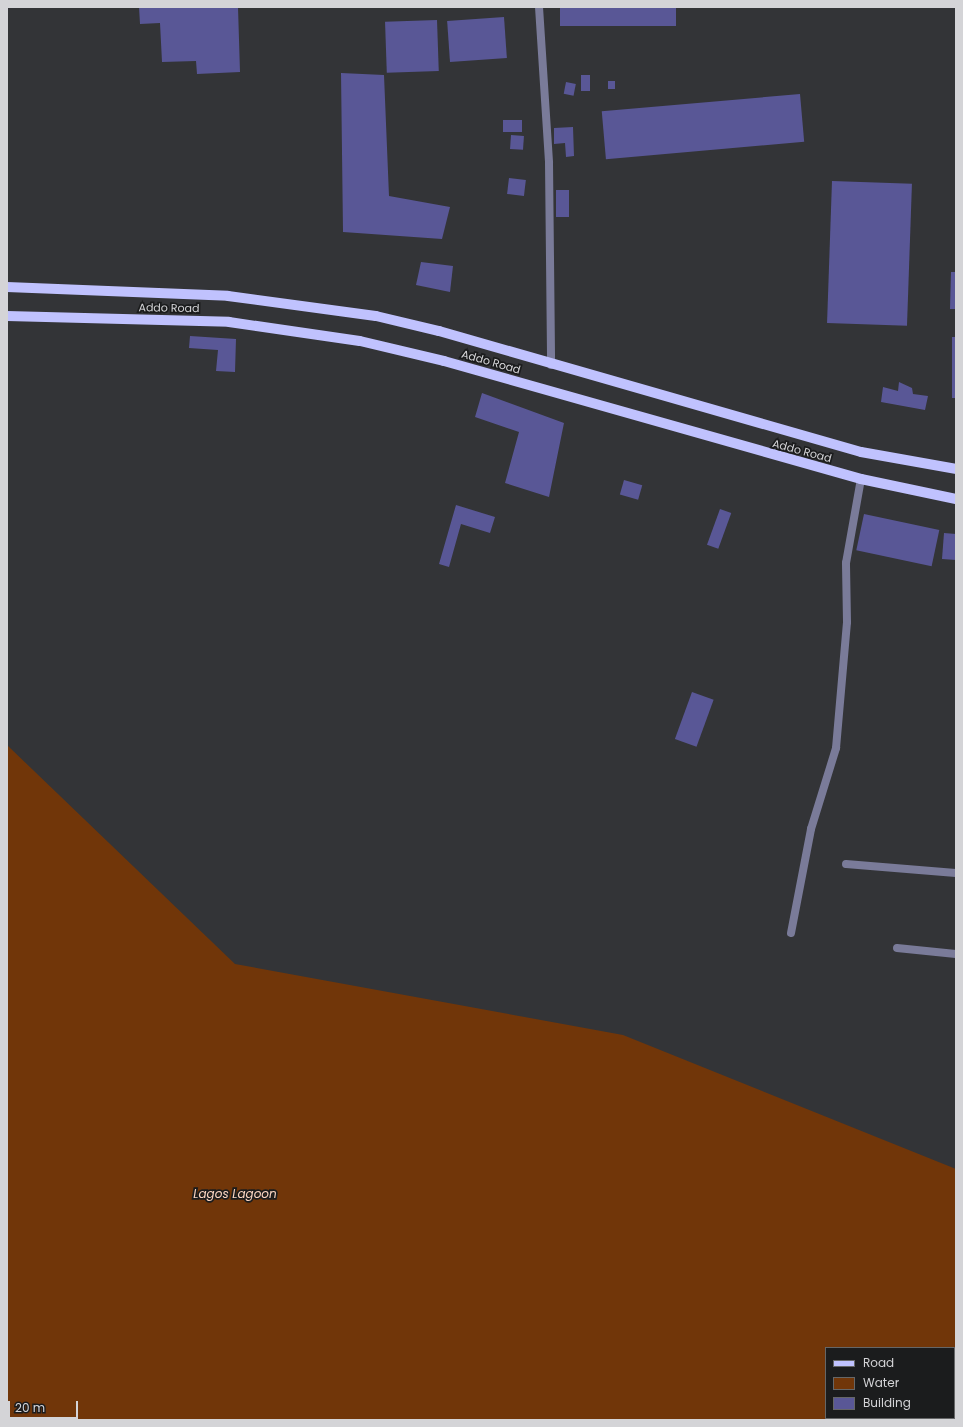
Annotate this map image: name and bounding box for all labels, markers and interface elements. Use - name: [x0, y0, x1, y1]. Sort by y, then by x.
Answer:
- street label: Addo Road: [138, 301, 200, 315]
- street label: Addo Road: [460, 347, 522, 377]
- street label: Addo Road: [771, 437, 833, 465]
- water label: Lagos Lagoon: [193, 1187, 277, 1201]
- legend: [825, 1347, 955, 1419]
- text: Road: [863, 1354, 894, 1371]
- text: Water: [863, 1374, 899, 1391]
- scale bar: [10, 1393, 80, 1419]
- text: Building: [863, 1394, 911, 1411]
- text: 20 m: [15, 1399, 45, 1416]

